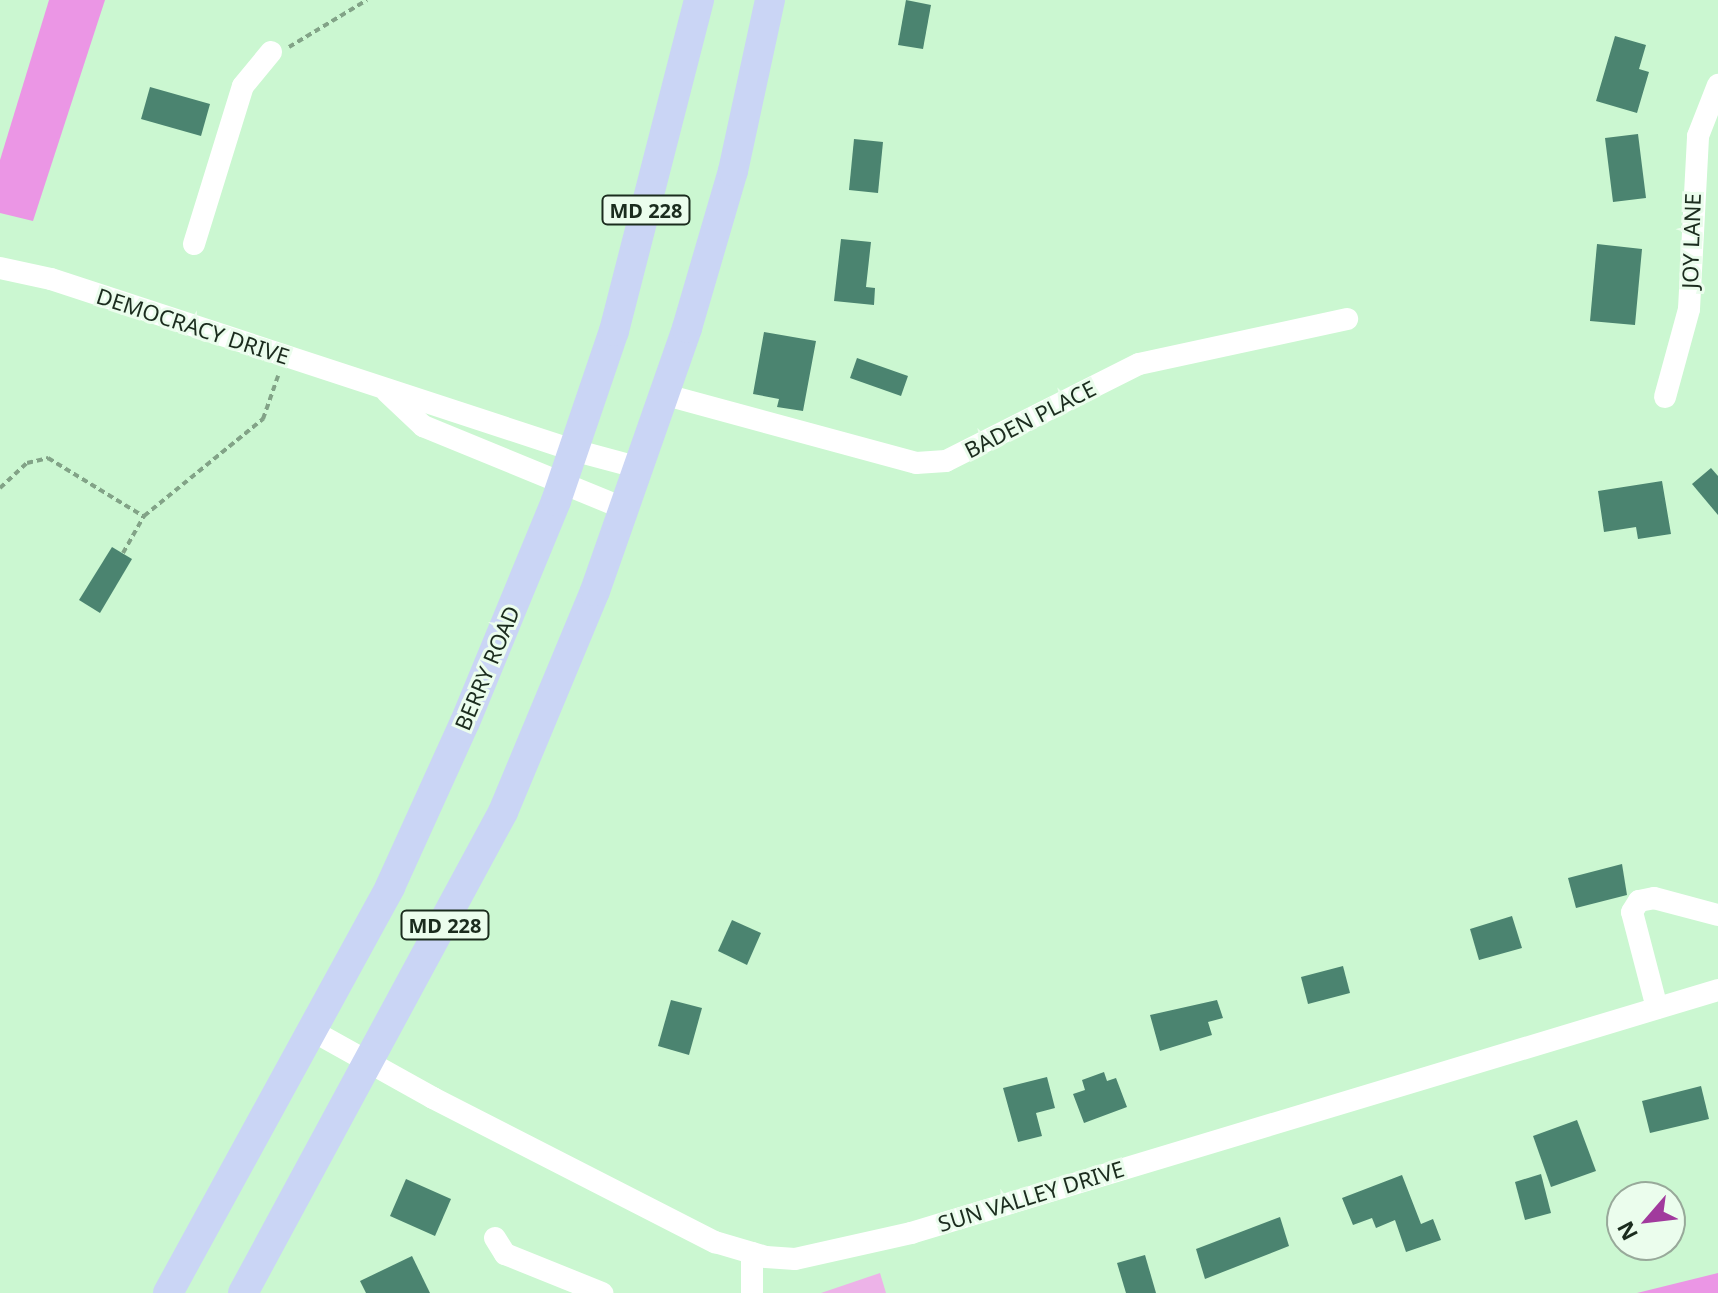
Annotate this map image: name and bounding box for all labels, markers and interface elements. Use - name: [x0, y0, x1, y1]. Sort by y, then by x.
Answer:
- street label: JOY LANE: [1676, 193, 1706, 289]
- road number: MD 228: [600, 194, 692, 226]
- street label: DEMOCRACY DRIVE: [93, 282, 293, 370]
- street label: BADEN PLACE: [960, 375, 1100, 463]
- street label: BERRY ROAD: [449, 602, 525, 734]
- road number: MD 228: [399, 909, 491, 941]
- street label: SUN VALLEY DRIVE: [935, 1155, 1127, 1237]
- north arrow: [1606, 1181, 1686, 1261]
- text: N: [1609, 1216, 1644, 1246]

